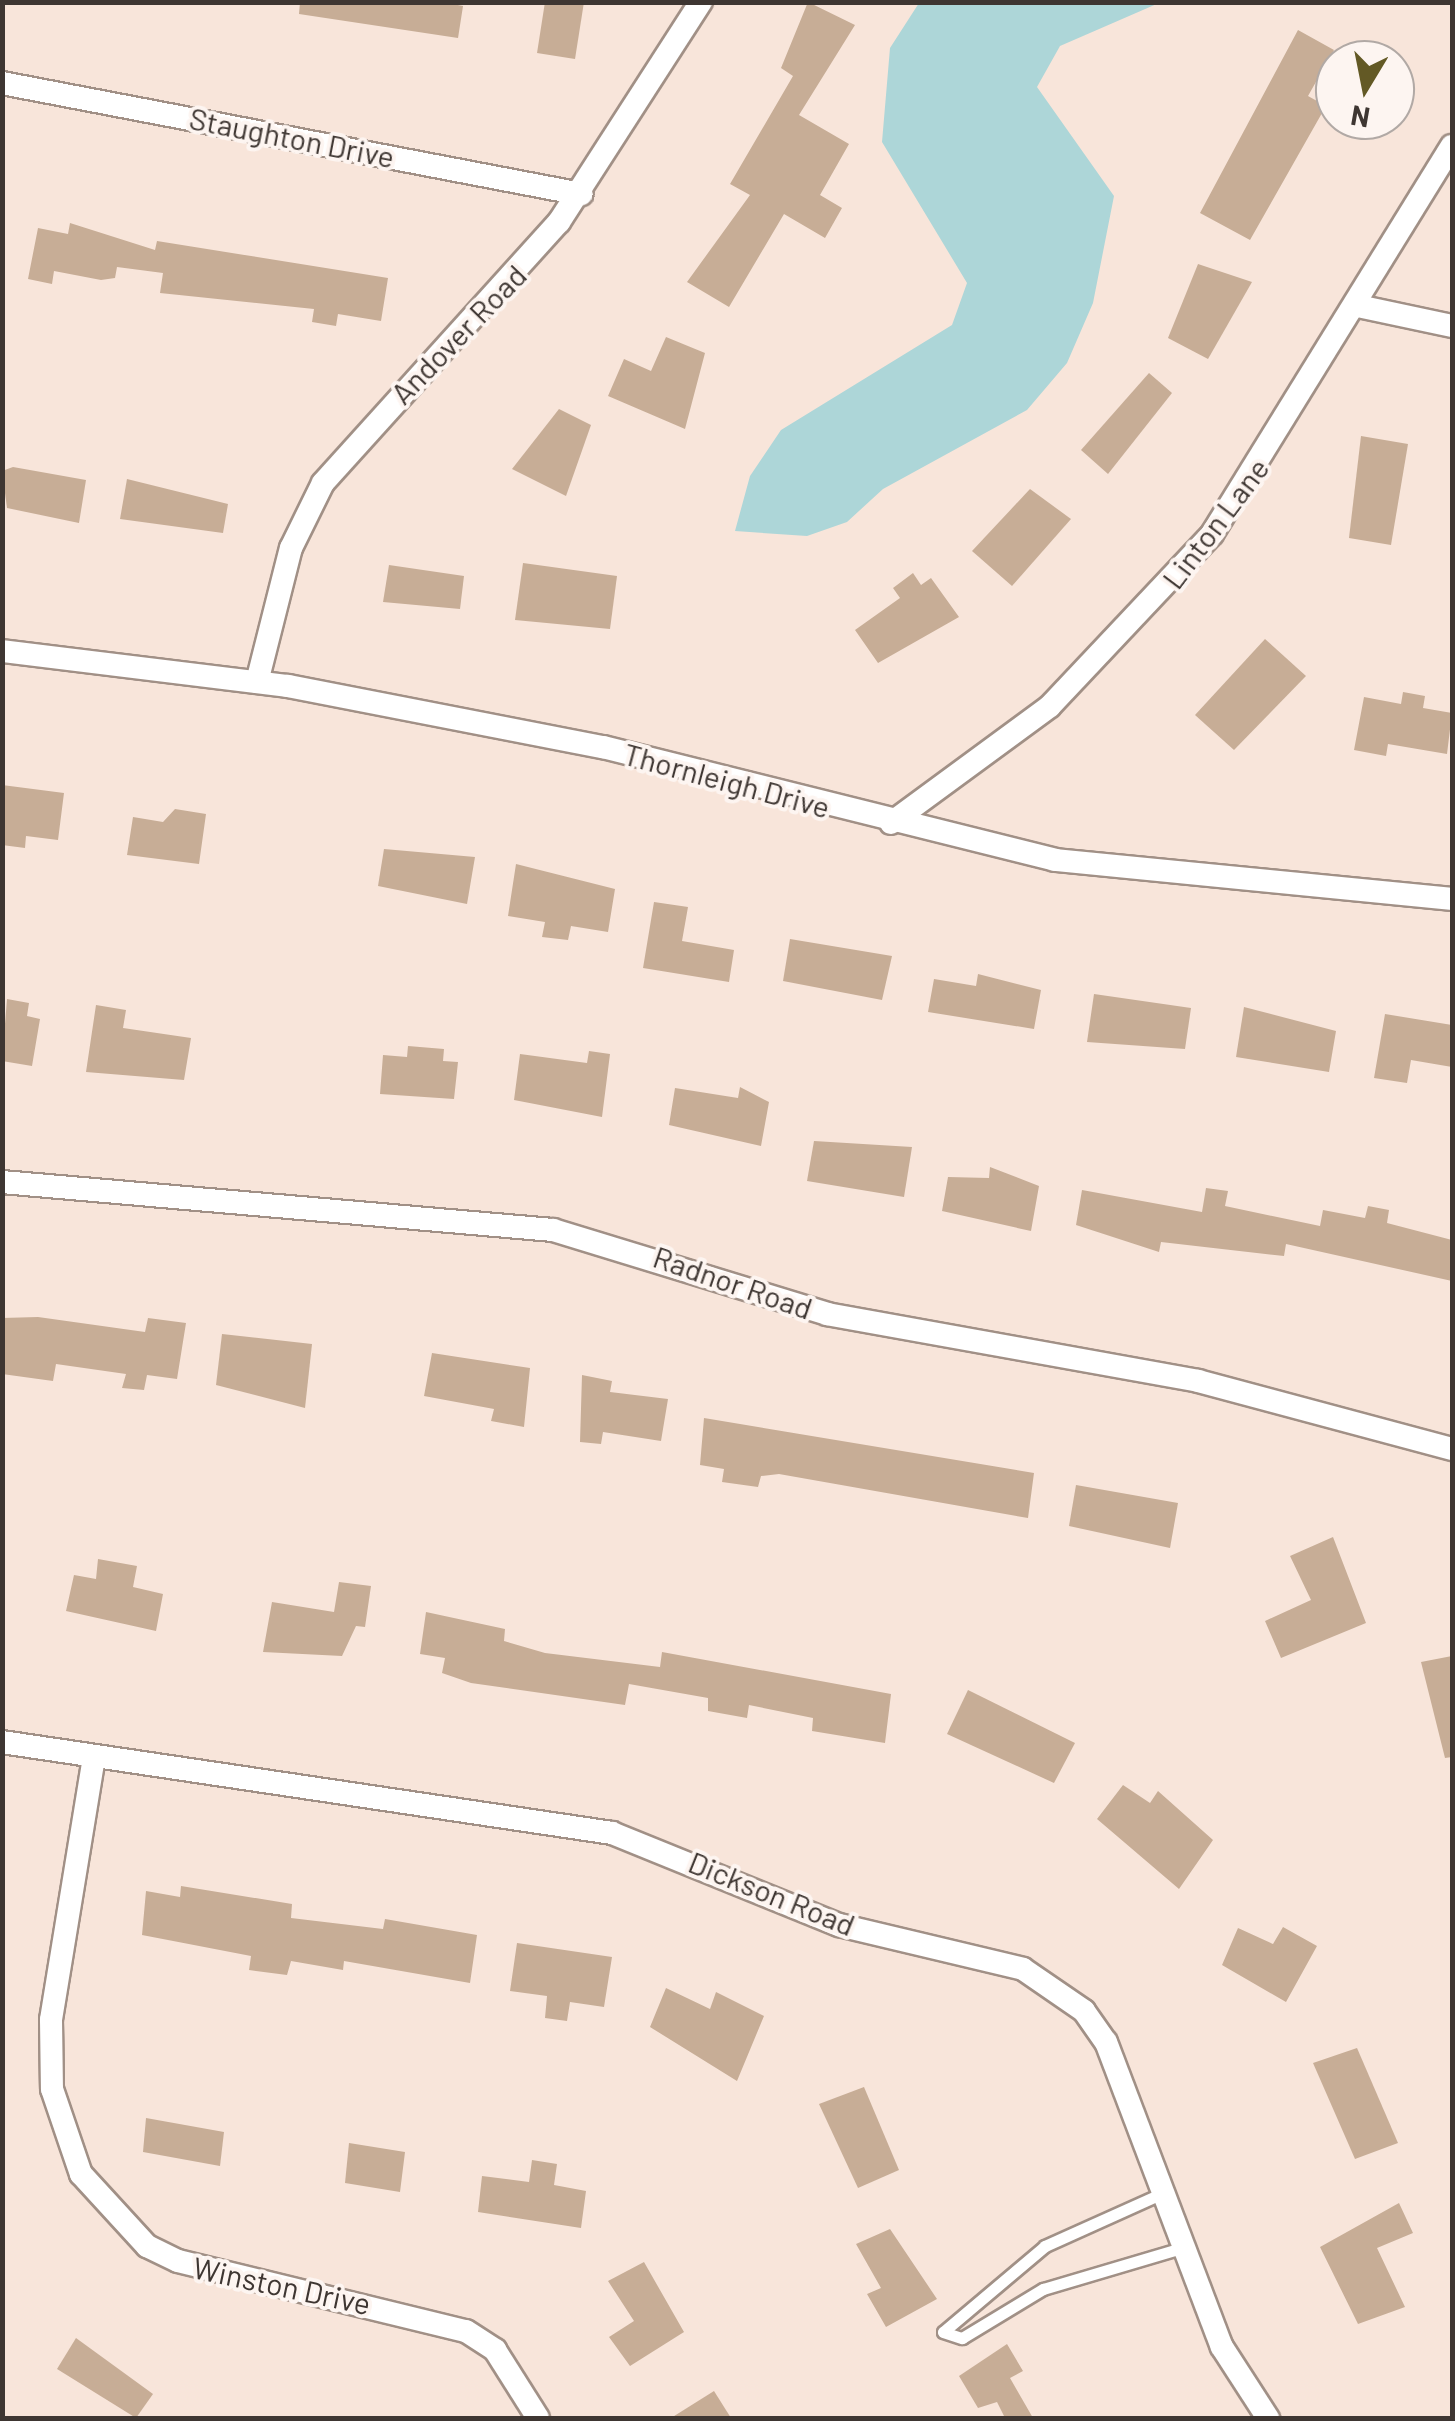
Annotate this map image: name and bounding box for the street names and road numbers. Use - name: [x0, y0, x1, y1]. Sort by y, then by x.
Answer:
- street label: Staughton Drive: [187, 99, 397, 175]
- street label: Andover Road: [383, 257, 533, 411]
- street label: Linton Lane: [1154, 451, 1276, 595]
- street label: Thornleigh Drive: [620, 735, 834, 825]
- street label: Radnor Road: [649, 1238, 817, 1326]
- street label: Dickson Road: [684, 1843, 860, 1943]
- street label: Winston Drive: [190, 2249, 374, 2321]

